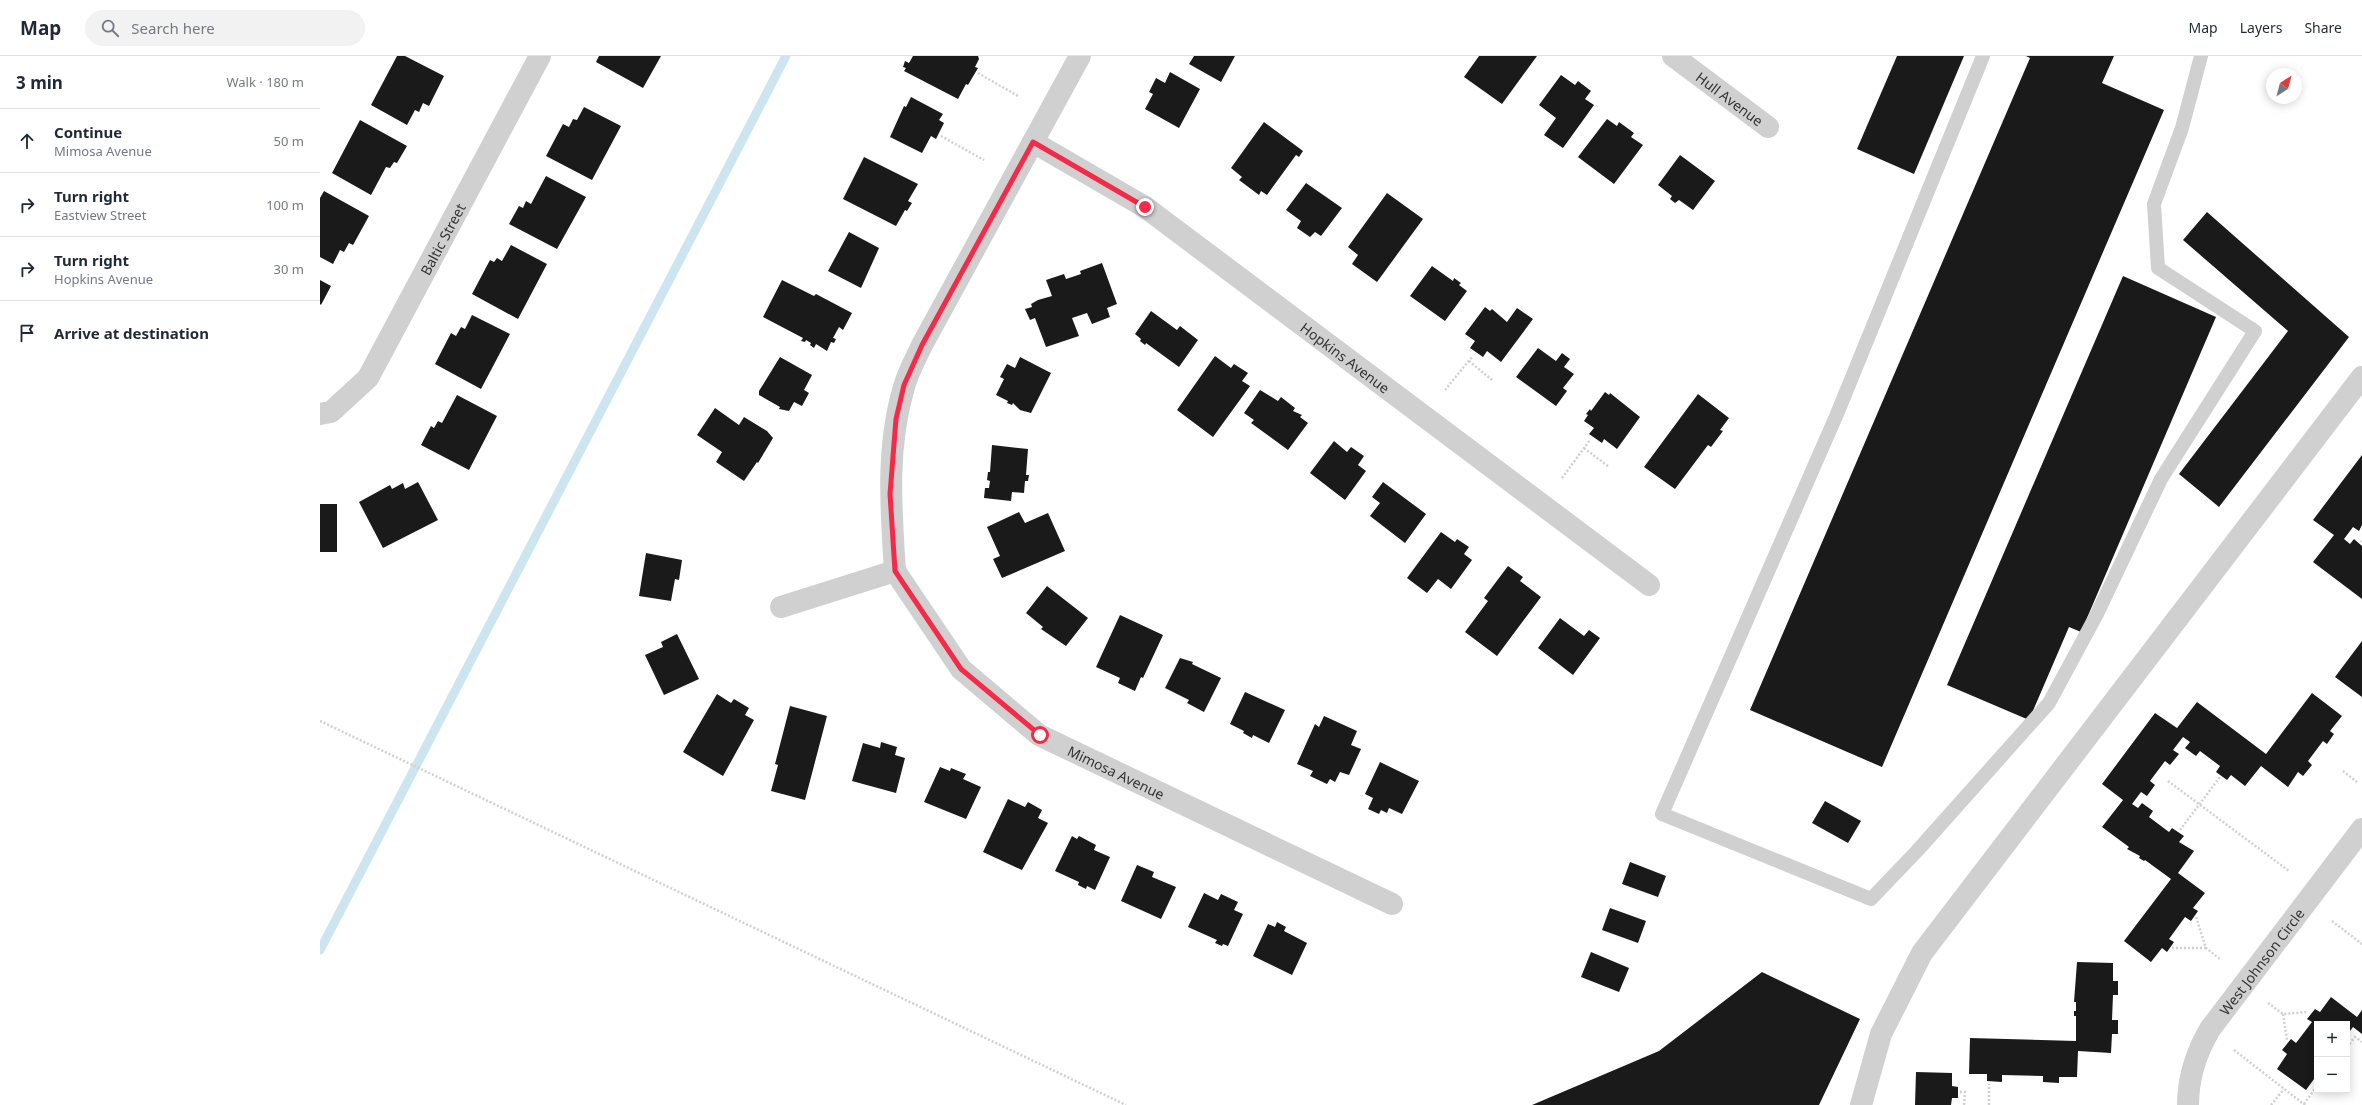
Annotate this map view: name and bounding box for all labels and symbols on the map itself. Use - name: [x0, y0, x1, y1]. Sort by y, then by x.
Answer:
- street label: Hull Avenue: [1692, 67, 1767, 130]
- north arrow: [2266, 68, 2302, 104]
- route end: [1136, 198, 1154, 216]
- street label: Baltic Street: [415, 200, 469, 278]
- street label: Hopkins Avenue: [1297, 318, 1394, 397]
- route start: [1031, 726, 1049, 744]
- street label: Mimosa Avenue: [1065, 741, 1168, 803]
- street label: West Johnson Circle: [2215, 904, 2308, 1019]

